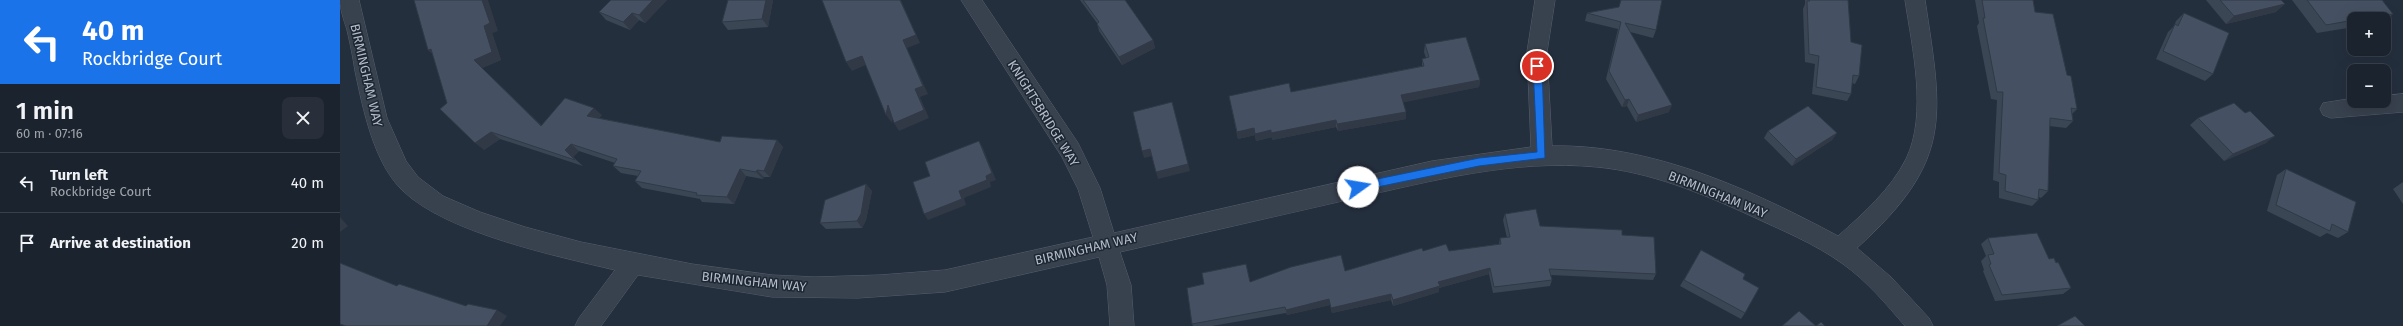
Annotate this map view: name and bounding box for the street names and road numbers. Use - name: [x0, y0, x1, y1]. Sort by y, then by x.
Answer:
- street label: BIRMINGHAM WAY: [347, 22, 386, 129]
- street label: KNIGHTSBRIDGE WAY: [1005, 57, 1083, 170]
- street label: BIRMINGHAM WAY: [1666, 168, 1770, 221]
- street label: BIRMINGHAM WAY: [1033, 229, 1140, 268]
- street label: BIRMINGHAM WAY: [701, 269, 808, 295]

